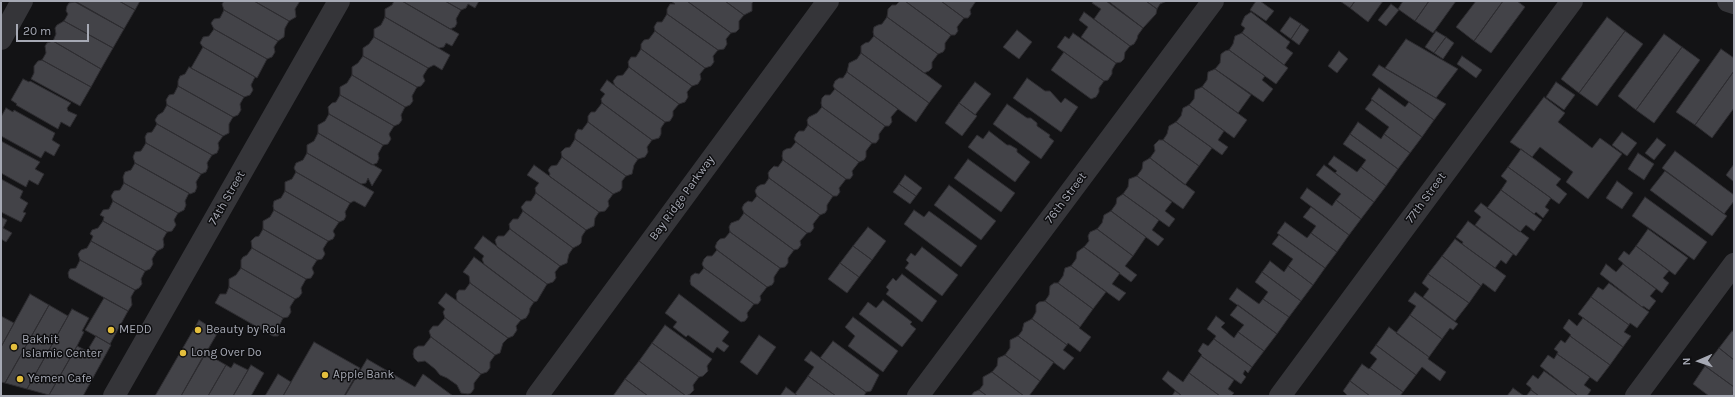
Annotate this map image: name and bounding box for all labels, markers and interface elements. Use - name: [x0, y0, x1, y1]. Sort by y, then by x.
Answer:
- scale bar: [18, 16, 91, 42]
- text: 20 m: [23, 24, 51, 38]
- street label: Bay Ridge Parkway: [646, 153, 718, 243]
- street label: 74th Street: [206, 168, 248, 228]
- street label: 76th Street: [1042, 170, 1090, 226]
- street label: 77th Street: [1403, 170, 1449, 226]
- place label: MEDD: [119, 323, 152, 337]
- place label: Beauty by Rola: [206, 323, 286, 337]
- marker: MEDD: [106, 325, 116, 335]
- marker: Beauty by Rola: [193, 325, 203, 335]
- place label: Bakhit Islamic Center: [22, 333, 101, 361]
- north arrow: [1679, 341, 1719, 381]
- marker: Bakhit Islamic Center: [9, 342, 19, 352]
- place label: Long Over Do: [191, 346, 262, 360]
- marker: Long Over Do: [178, 348, 188, 358]
- text: N: [1680, 357, 1693, 366]
- place label: Apple Bank: [333, 368, 394, 382]
- marker: Apple Bank: [320, 370, 330, 380]
- place label: Yemen Cafe: [28, 372, 92, 386]
- marker: Yemen Cafe: [15, 374, 25, 384]

